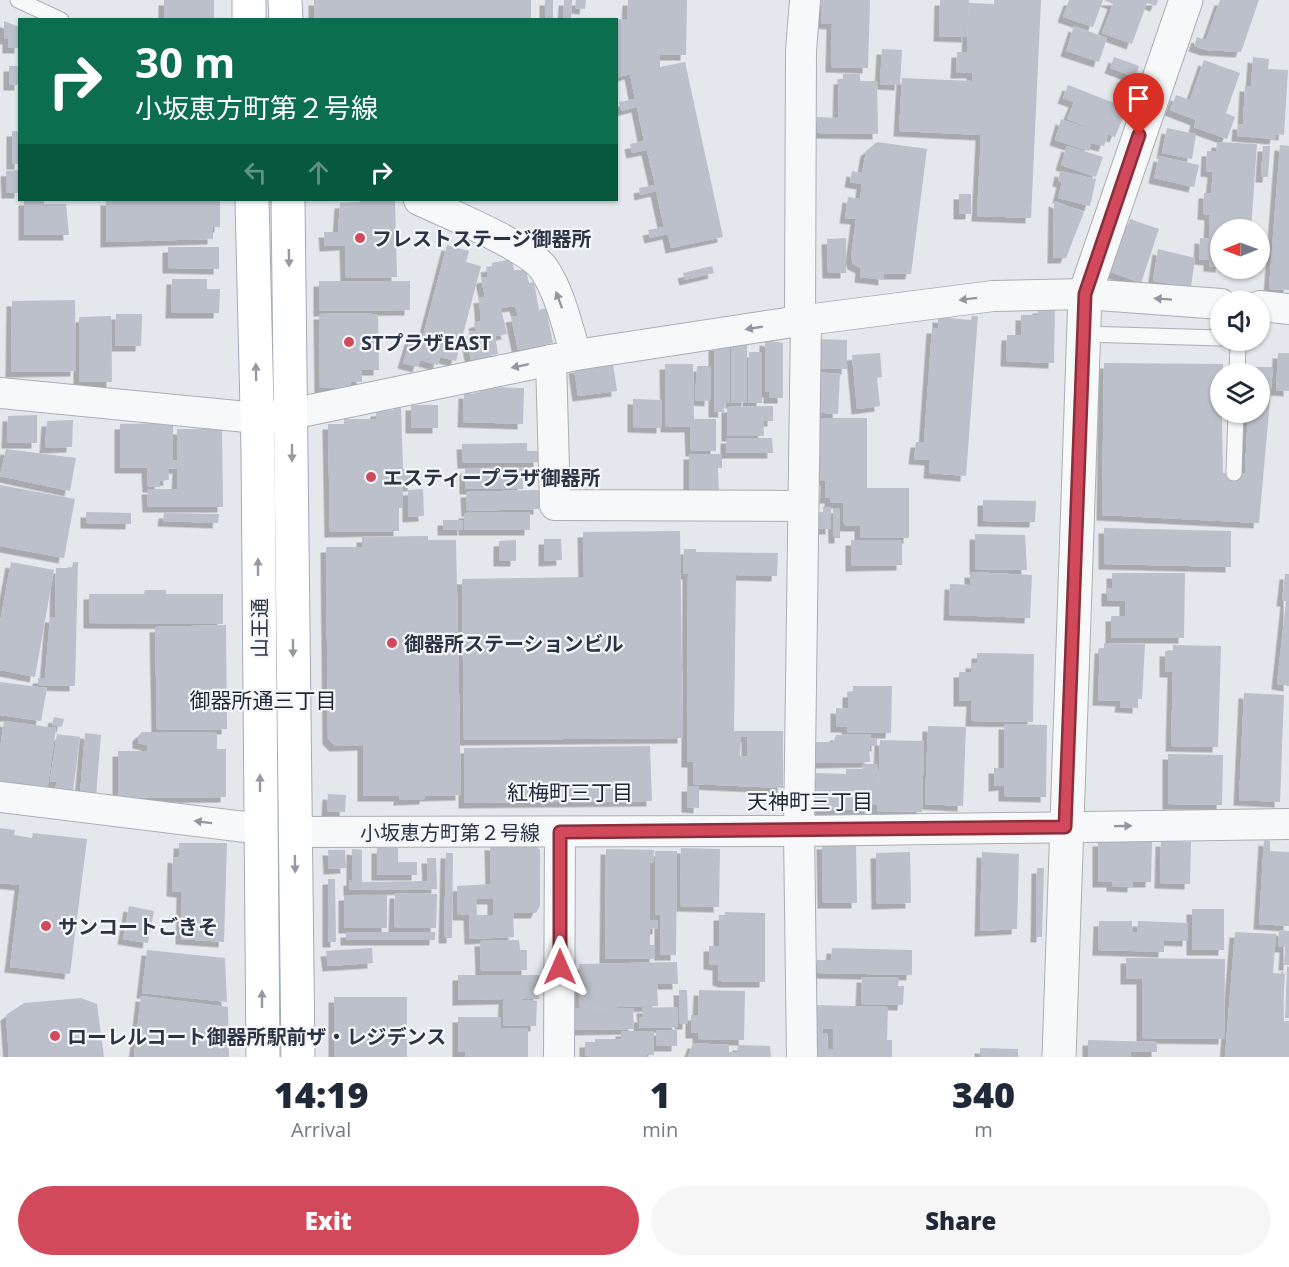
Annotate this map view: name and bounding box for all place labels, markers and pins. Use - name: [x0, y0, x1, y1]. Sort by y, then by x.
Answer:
- pin: [1113, 73, 1164, 135]
- place label: フレストステージ御器所: [372, 225, 592, 252]
- marker: フレストステージ御器所: [353, 231, 367, 245]
- place label: STプラザEAST: [361, 329, 492, 356]
- marker: STプラザEAST: [342, 335, 356, 349]
- place label: エスティープラザ御器所: [383, 464, 601, 491]
- marker: エスティープラザ御器所: [364, 470, 378, 484]
- place label: 御器所ステーションビル: [404, 630, 624, 657]
- marker: 御器所ステーションビル: [385, 636, 399, 650]
- place label: サンコートごきそ: [58, 913, 218, 940]
- marker: サンコートごきそ: [39, 919, 53, 933]
- place label: ローレルコート御器所駅前ザ・レジデンス: [67, 1023, 446, 1050]
- marker: ローレルコート御器所駅前ザ・レジデンス: [48, 1029, 62, 1043]

